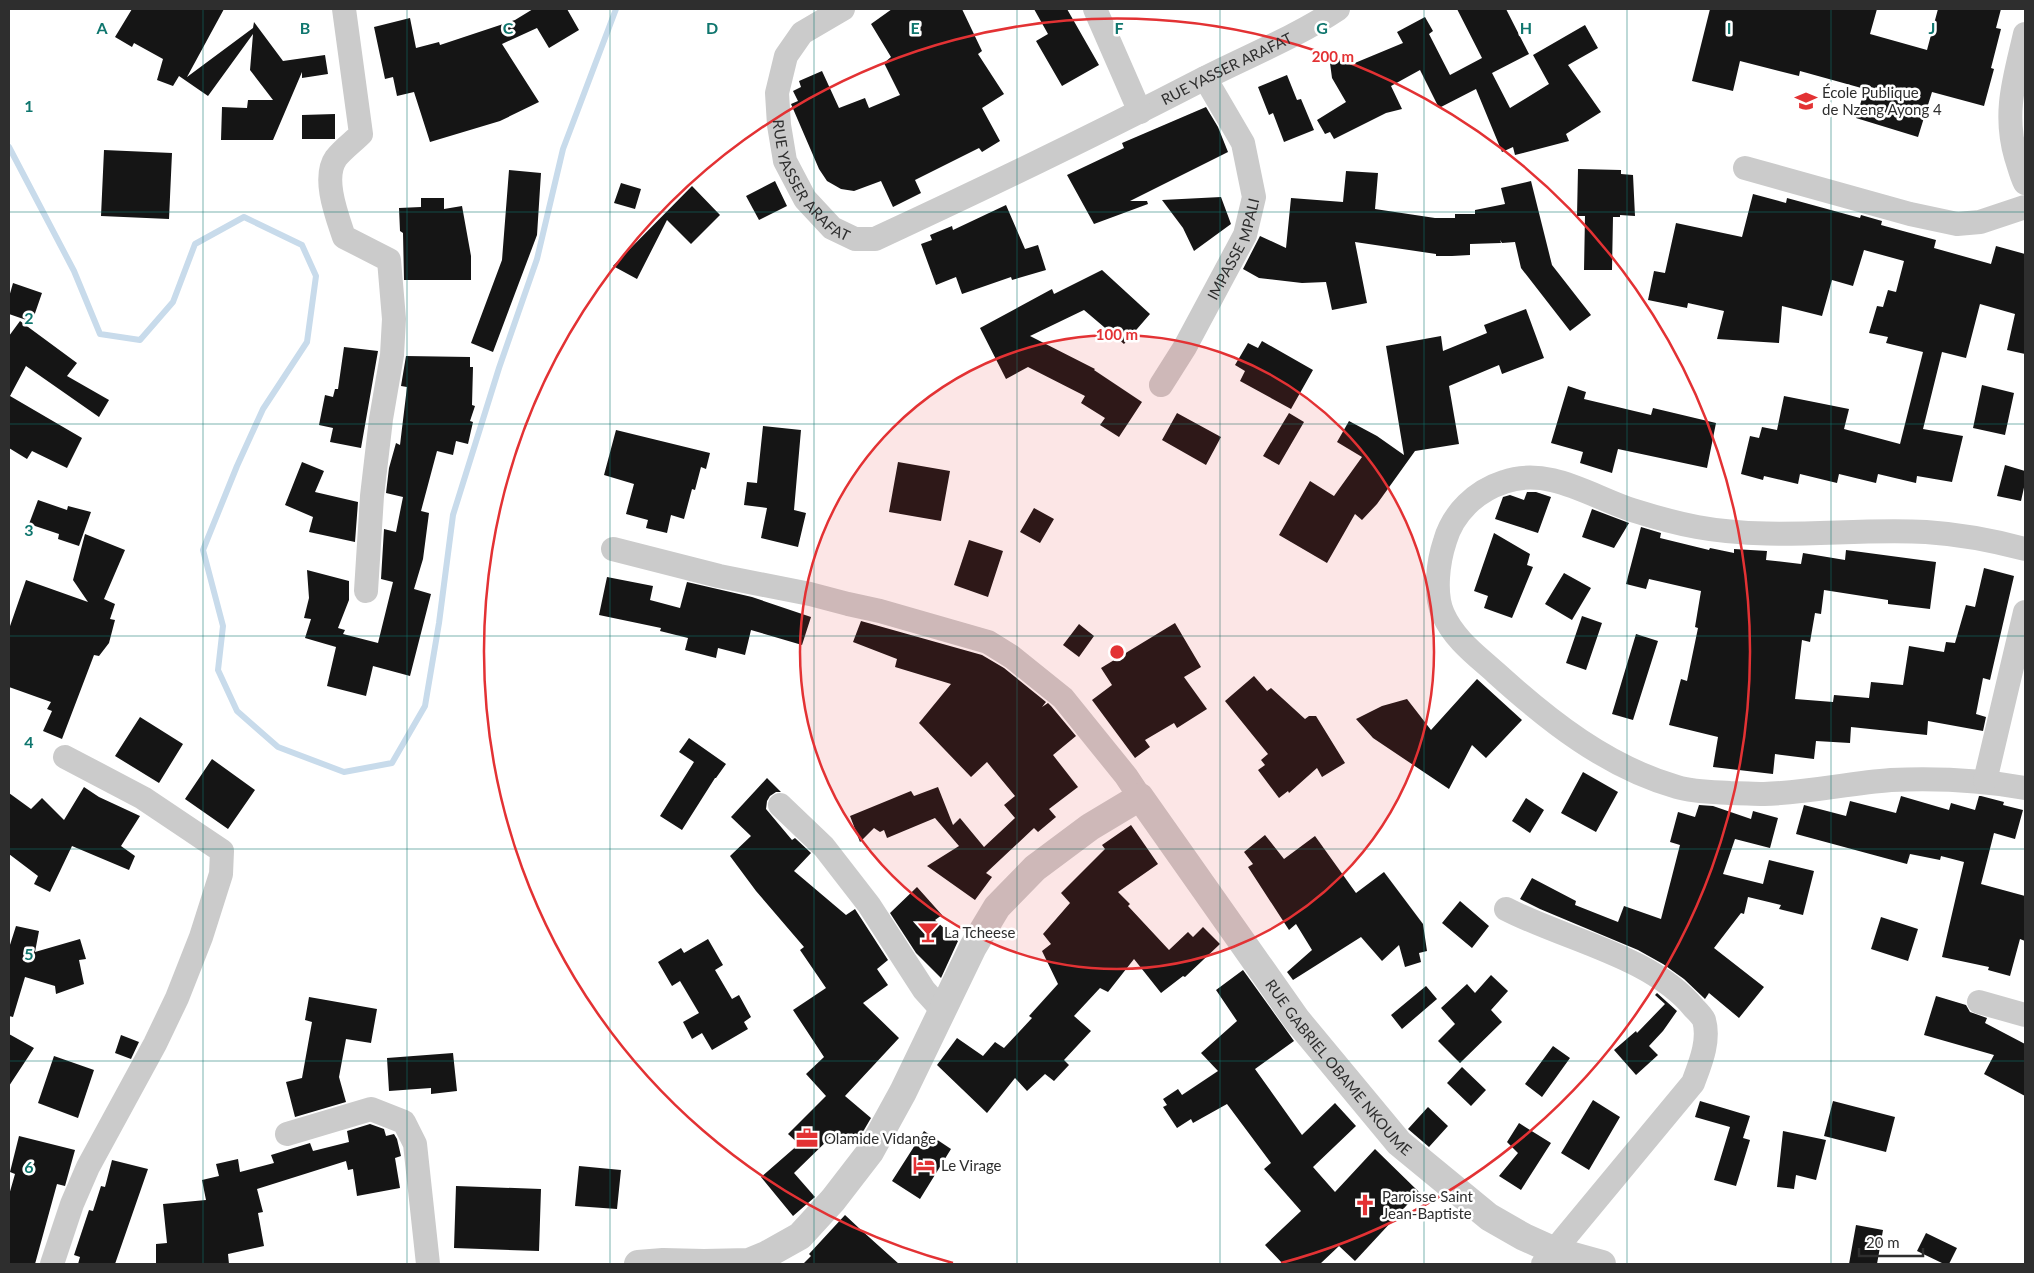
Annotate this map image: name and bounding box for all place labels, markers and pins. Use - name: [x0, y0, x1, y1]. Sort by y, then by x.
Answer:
- place label: École Publique de Nzeng Ayong 4: [1822, 83, 1942, 118]
- school or university icon: École Publique de Nzeng Ayong 4: [1793, 88, 1819, 114]
- centre of rings: [1108, 643, 1126, 661]
- bar icon: La Tcheese: [915, 919, 941, 945]
- place label: La Tcheese: [944, 923, 1015, 941]
- office icon: Olamide Vidange: [794, 1125, 820, 1151]
- place label: Olamide Vidange: [824, 1129, 936, 1147]
- hotel icon: Le Virage: [911, 1152, 937, 1178]
- place label: Le Virage: [941, 1156, 1002, 1174]
- place label: Paroisse Saint Jean-Baptiste: [1382, 1187, 1474, 1222]
- church icon: Paroisse Saint Jean-Baptiste: [1352, 1192, 1378, 1218]

